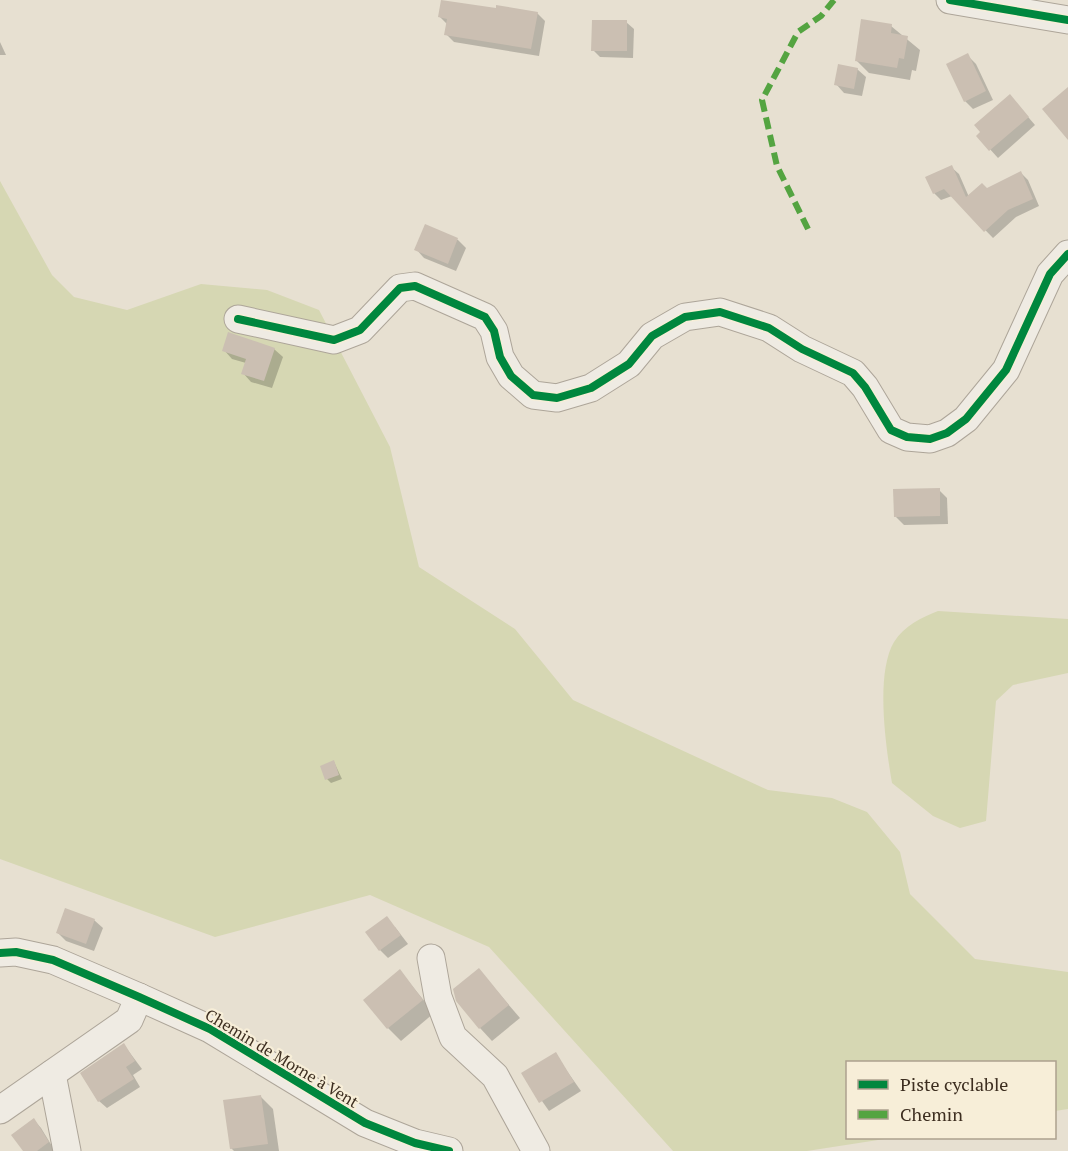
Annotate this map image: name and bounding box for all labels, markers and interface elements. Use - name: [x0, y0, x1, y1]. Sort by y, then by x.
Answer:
- street label: Chemin de Morne à Vent: [201, 1003, 363, 1113]
- legend: [846, 1061, 1056, 1139]
- text: Piste cyclable: [900, 1072, 1008, 1096]
- text: Chemin: [900, 1102, 963, 1126]

